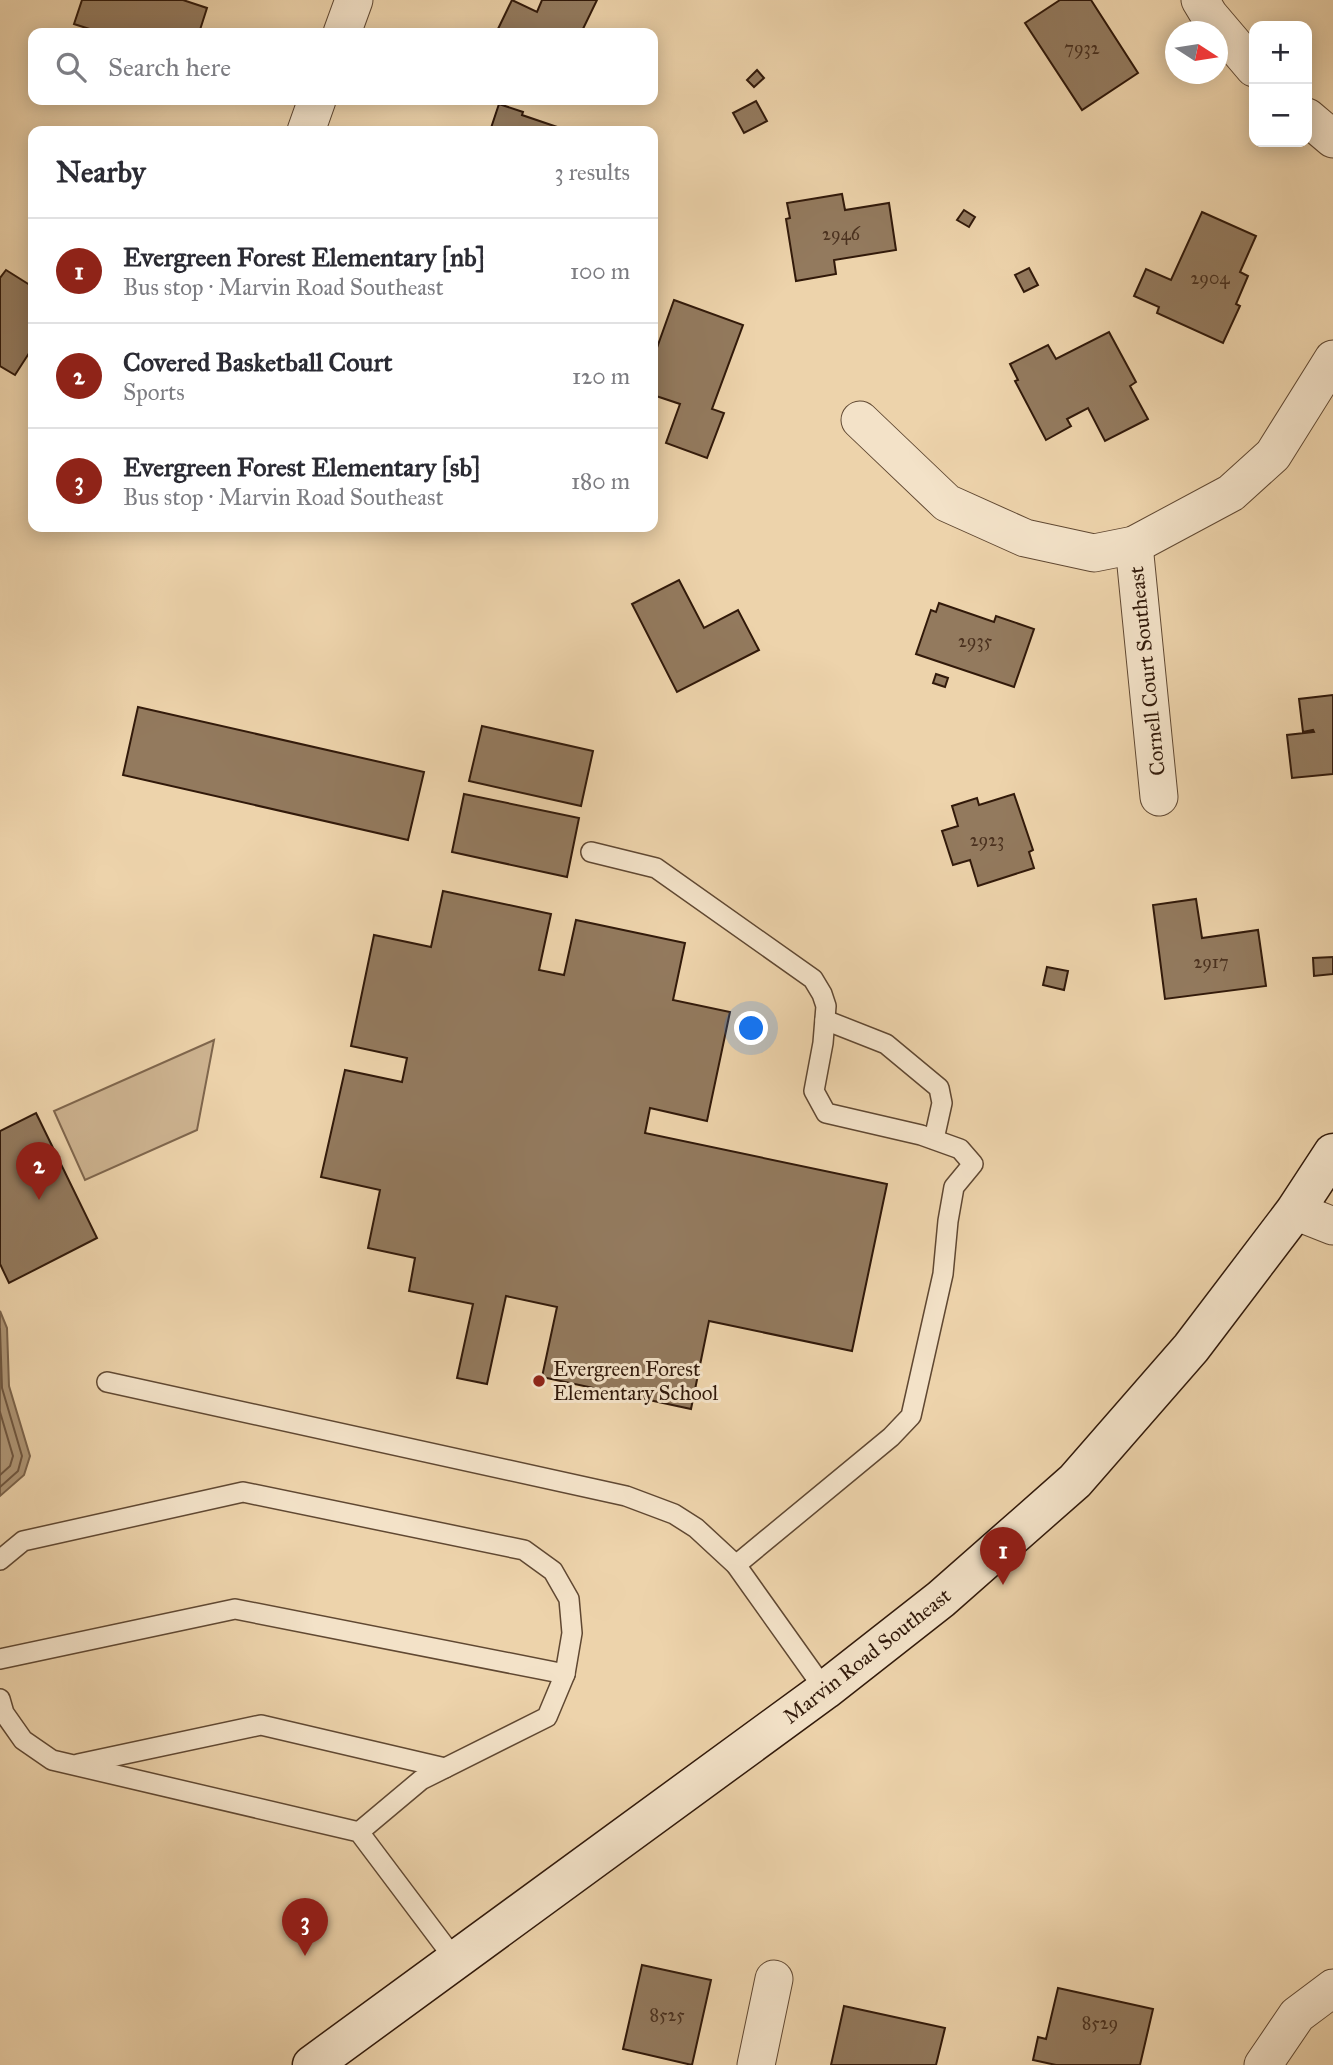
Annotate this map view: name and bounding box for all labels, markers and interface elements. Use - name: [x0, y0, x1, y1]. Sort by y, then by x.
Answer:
- north arrow: [1165, 21, 1228, 84]
- map controls: [1249, 21, 1312, 147]
- button: +: [1249, 21, 1312, 84]
- search box: [28, 28, 658, 105]
- house number: 7932: [1064, 37, 1100, 59]
- icon: search: [52, 48, 90, 86]
- text: Search here: [108, 51, 231, 83]
- button: −: [1249, 84, 1312, 147]
- text: Nearby: [56, 154, 146, 190]
- text: 3 results: [554, 158, 630, 186]
- house number: 2946: [822, 223, 861, 245]
- text: Evergreen Forest Elementary [nb]: [123, 241, 485, 273]
- text: 1: [74, 257, 84, 285]
- text: 100 m: [570, 257, 630, 285]
- house number: 2904: [1190, 267, 1230, 289]
- text: Bus stop · Marvin Road Southeast: [123, 273, 444, 301]
- text: Covered Basketball Court: [123, 346, 392, 378]
- text: 2: [73, 362, 85, 390]
- text: 120 m: [572, 362, 630, 390]
- text: Sports: [123, 378, 185, 406]
- text: Evergreen Forest Elementary [sb]: [123, 451, 480, 483]
- text: 3: [74, 467, 84, 495]
- text: 180 m: [571, 467, 630, 495]
- text: Bus stop · Marvin Road Southeast: [123, 483, 444, 511]
- street label: Cornell Court Southeast: [1123, 564, 1171, 777]
- house number: 2935: [958, 630, 993, 652]
- house number: 2923: [970, 829, 1004, 851]
- house number: 2917: [1193, 951, 1229, 973]
- your location: [734, 1011, 768, 1045]
- pin: 2: [16, 1142, 62, 1200]
- place label: Evergreen Forest Elementary School: [553, 1356, 718, 1406]
- marker: Evergreen Forest Elementary School: [531, 1373, 547, 1389]
- pin: 1: [980, 1527, 1026, 1585]
- street label: Marvin Road Southeast: [778, 1582, 956, 1730]
- pin: 3: [282, 1898, 328, 1956]
- house number: 8525: [649, 2004, 685, 2026]
- house number: 8529: [1082, 2012, 1118, 2034]

